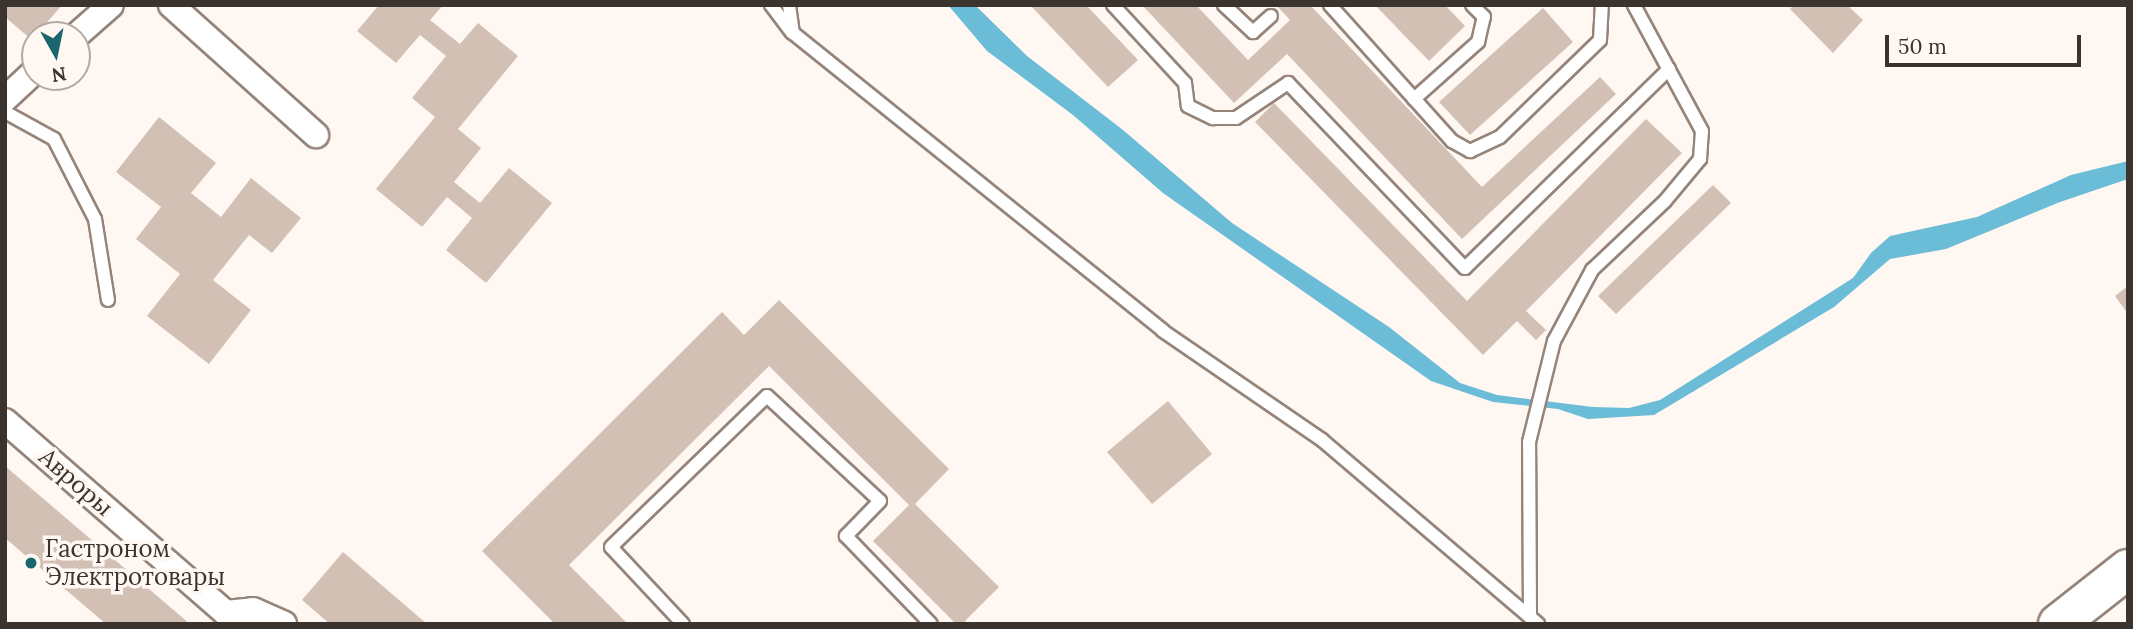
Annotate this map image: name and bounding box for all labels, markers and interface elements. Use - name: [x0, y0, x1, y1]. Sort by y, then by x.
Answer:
- north arrow: [21, 21, 91, 91]
- scale bar: [1888, 21, 2084, 65]
- text: 50 m: [1898, 33, 1947, 60]
- text: N: [50, 62, 68, 88]
- street label: Авроры: [33, 442, 119, 522]
- place label: Гастроном Электротовары: [45, 535, 225, 591]
- marker: Гастроном Электротовары: [23, 555, 39, 571]

